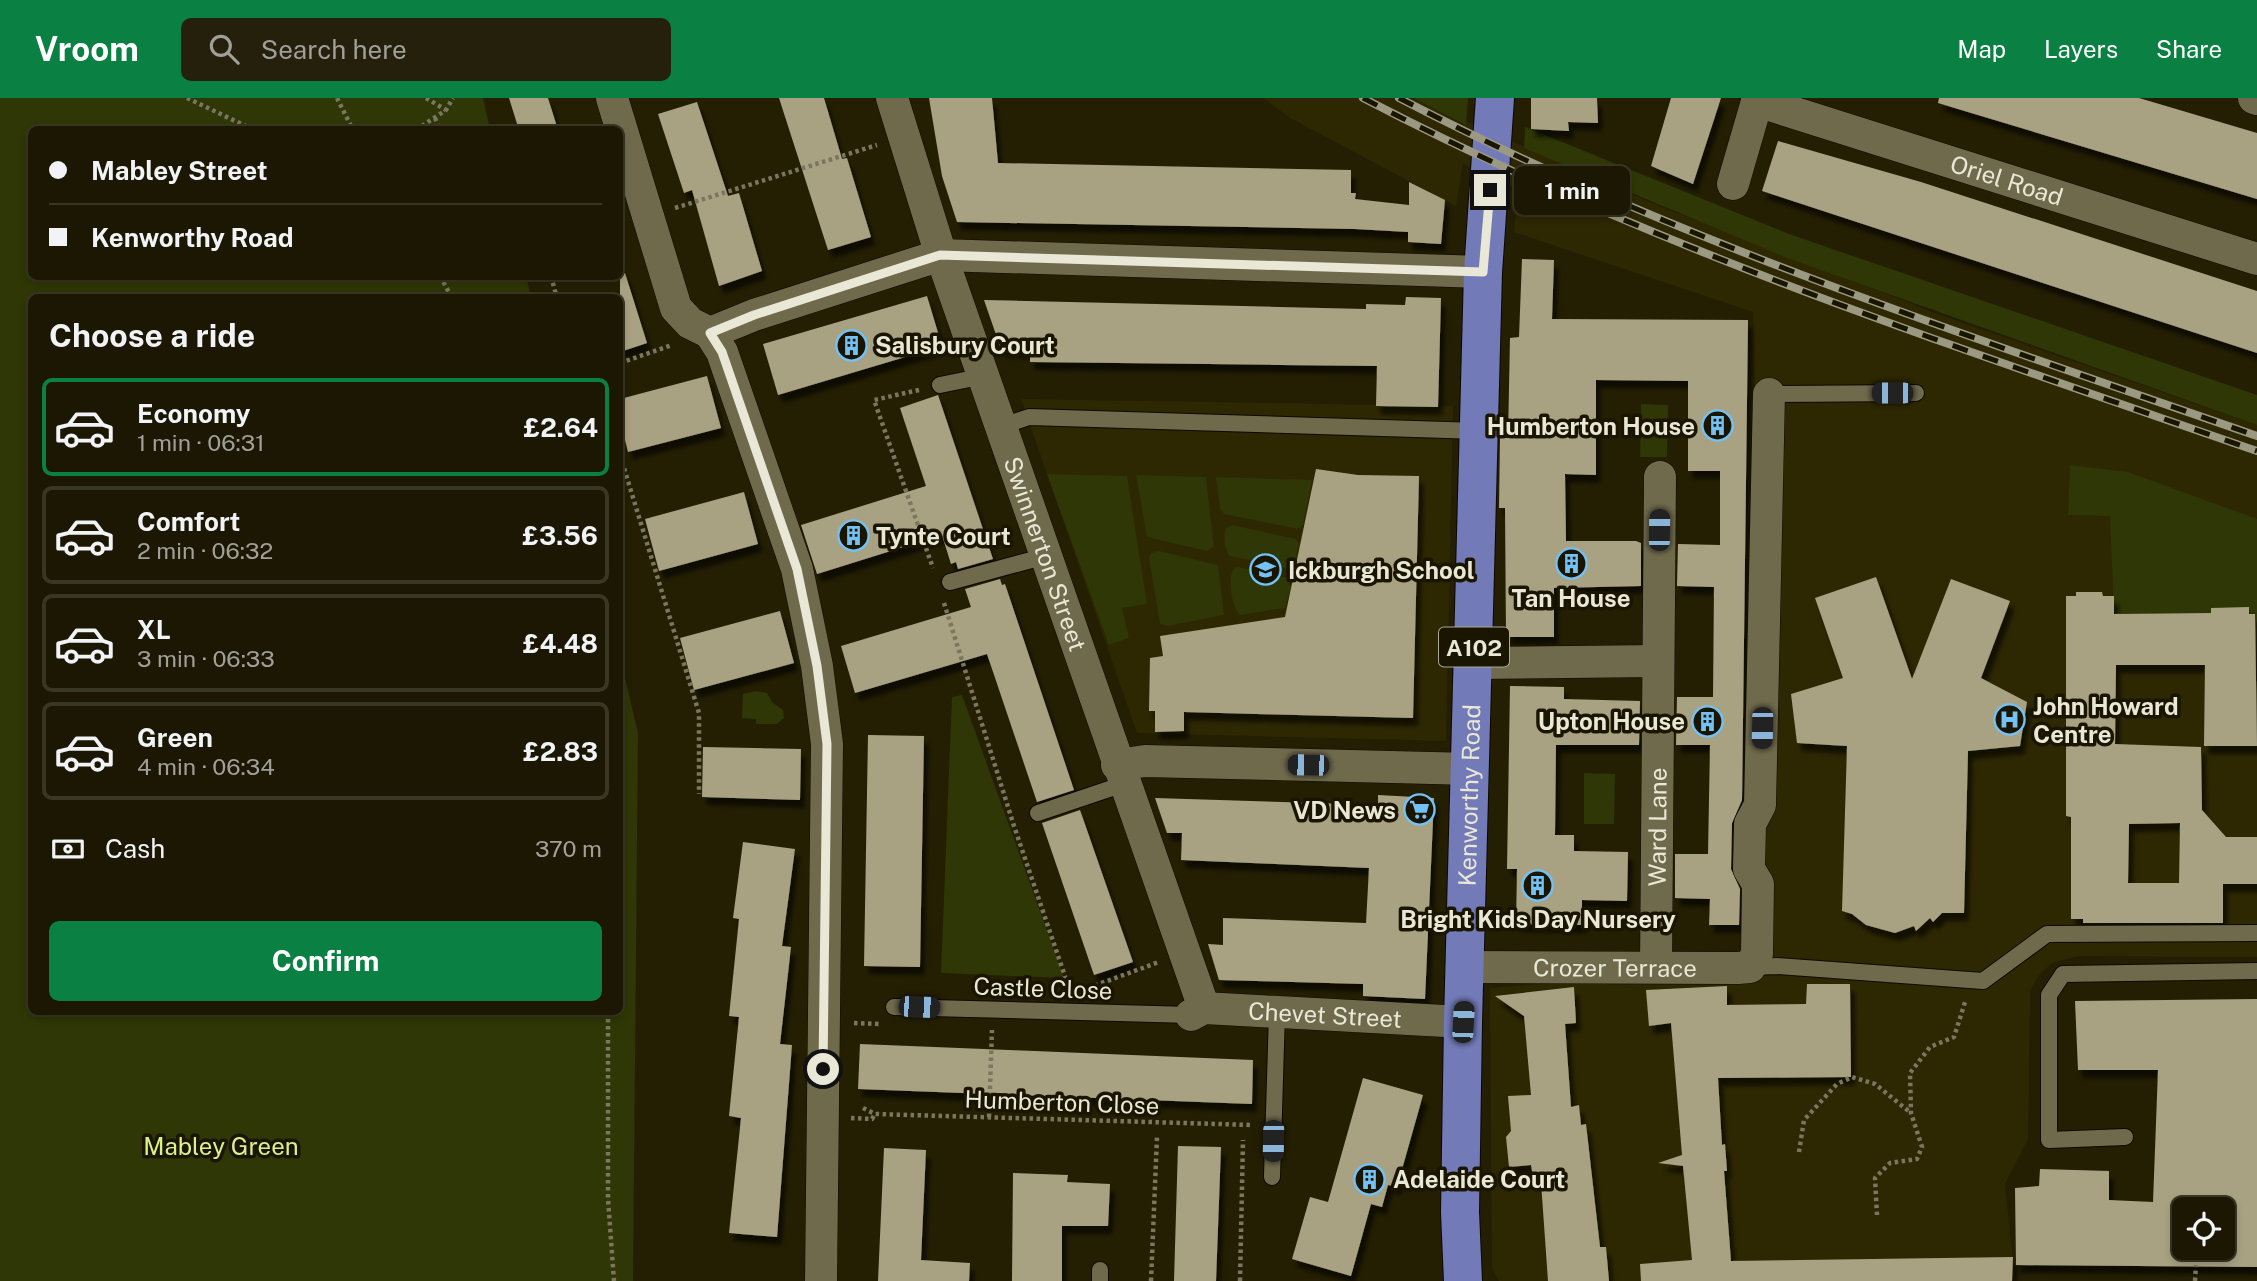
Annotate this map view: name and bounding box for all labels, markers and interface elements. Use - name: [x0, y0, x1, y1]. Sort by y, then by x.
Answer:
- search box: [181, 18, 671, 81]
- text: Vroom: [35, 30, 139, 68]
- icon: search: [205, 30, 243, 68]
- text: Search here: [261, 34, 407, 65]
- text: Map: [1957, 35, 2006, 63]
- text: Layers: [2044, 35, 2118, 63]
- text: Share: [2156, 35, 2222, 63]
- street label: Oriel Road: [1947, 149, 2067, 211]
- text: Mabley Street: [91, 155, 268, 186]
- callout: 1 min: [1514, 166, 1630, 214]
- route end: [1474, 174, 1506, 206]
- text: 1 min: [1544, 177, 1600, 204]
- text: Kenworthy Road: [91, 222, 294, 253]
- text: Choose a ride: [49, 317, 255, 354]
- building icon: Salisbury Court: [835, 328, 869, 362]
- place label: Salisbury Court: [875, 331, 1055, 359]
- car: [1872, 383, 1914, 404]
- icon: car: [53, 396, 116, 459]
- text: Economy: [137, 398, 250, 429]
- building icon: Humberton House: [1701, 409, 1735, 443]
- text: £2.64: [523, 412, 598, 443]
- place label: Humberton House: [1487, 412, 1695, 440]
- text: 1 min · 06:31: [137, 429, 265, 456]
- street label: Swinnerton Street: [999, 453, 1092, 655]
- icon: car: [53, 504, 116, 567]
- text: Comfort: [137, 506, 240, 537]
- car: [1649, 509, 1670, 551]
- building icon: Tynte Court: [836, 519, 870, 553]
- text: £3.56: [522, 520, 598, 551]
- place label: Tynte Court: [876, 522, 1011, 550]
- text: 2 min · 06:32: [137, 537, 273, 564]
- building icon: Tan House: [1554, 547, 1588, 581]
- school or university icon: Ickburgh School: [1248, 553, 1282, 587]
- place label: Ickburgh School: [1288, 556, 1475, 584]
- place label: Tan House: [1511, 584, 1631, 612]
- icon: car: [53, 612, 116, 675]
- text: XL: [137, 614, 171, 645]
- text: £4.48: [523, 628, 598, 659]
- road number: A102: [1439, 628, 1509, 666]
- text: 3 min · 06:33: [137, 645, 275, 672]
- place label: John Howard Centre: [2033, 692, 2179, 748]
- hospital icon: John Howard Centre: [1993, 703, 2027, 737]
- street label: Kenworthy Road: [1453, 704, 1485, 887]
- building icon: Upton House: [1691, 704, 1725, 738]
- place label: Upton House: [1538, 707, 1685, 735]
- car: [1752, 707, 1773, 749]
- icon: car: [53, 720, 116, 783]
- text: Green: [137, 722, 213, 753]
- text: £2.83: [523, 736, 598, 767]
- text: 4 min · 06:34: [137, 753, 275, 780]
- car: [1287, 754, 1330, 776]
- street label: Ward Lane: [1643, 768, 1672, 886]
- supermarket icon: VD News: [1402, 793, 1436, 827]
- place label: VD News: [1293, 796, 1396, 824]
- icon: cash: [49, 830, 87, 868]
- text: Cash: [105, 833, 165, 864]
- text: 370 m: [535, 835, 602, 862]
- building icon: Bright Kids Day Nursery: [1521, 868, 1555, 902]
- place label: Bright Kids Day Nursery: [1400, 905, 1676, 933]
- button: Confirm: [49, 921, 602, 1001]
- street label: Crozer Terrace: [1533, 953, 1697, 982]
- street label: Castle Close: [973, 972, 1113, 1004]
- car: [898, 996, 941, 1018]
- street label: Chevet Street: [1247, 996, 1403, 1033]
- car: [1452, 1000, 1475, 1044]
- route start: [807, 1053, 839, 1085]
- street label: Humberton Close: [964, 1085, 1160, 1119]
- car: [1263, 1120, 1284, 1162]
- park label: Mabley Green: [143, 1132, 299, 1160]
- building icon: Adelaide Court: [1353, 1162, 1387, 1196]
- place label: Adelaide Court: [1393, 1165, 1565, 1193]
- map controls: [2172, 1197, 2235, 1260]
- button: locate: [2172, 1197, 2235, 1260]

